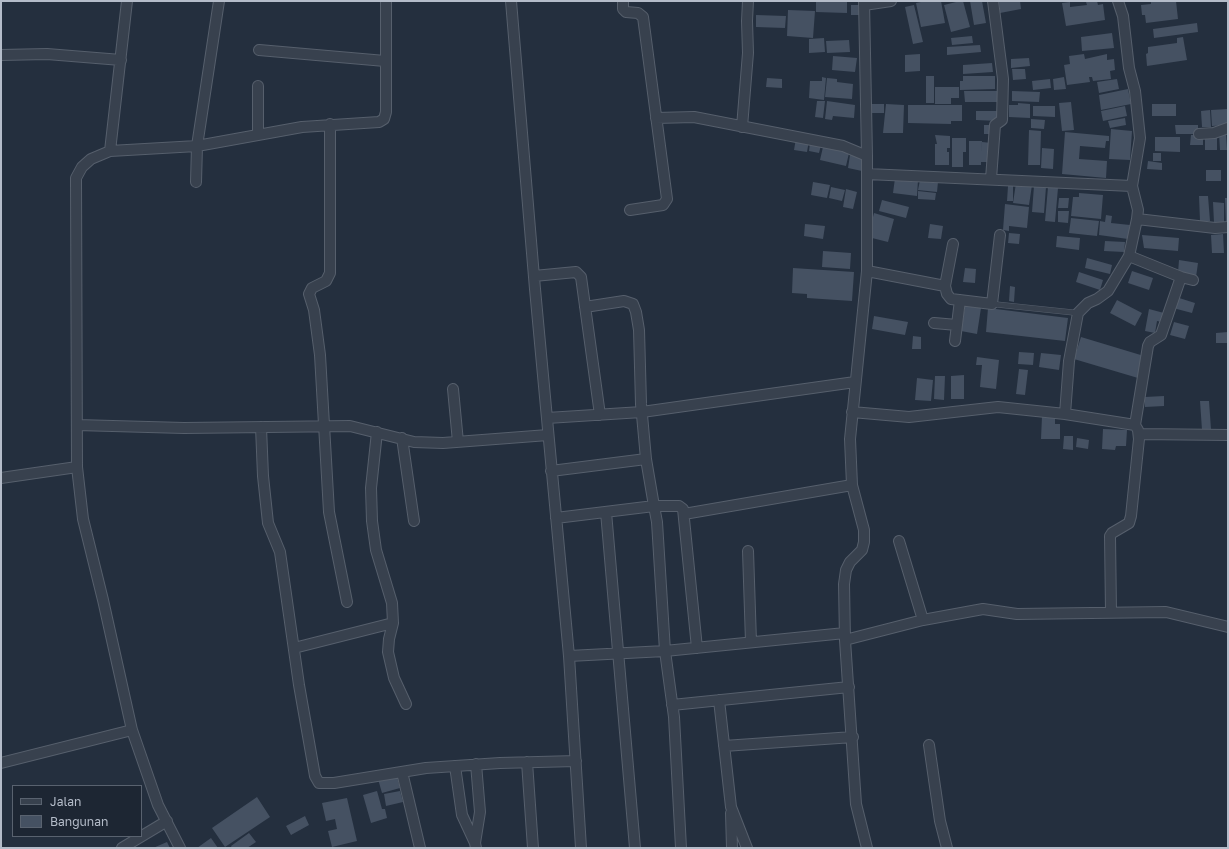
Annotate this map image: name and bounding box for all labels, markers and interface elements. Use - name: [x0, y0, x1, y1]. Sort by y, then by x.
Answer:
- legend: [12, 785, 142, 837]
- text: Jalan: [50, 794, 81, 809]
- text: Bangunan: [50, 814, 108, 829]

